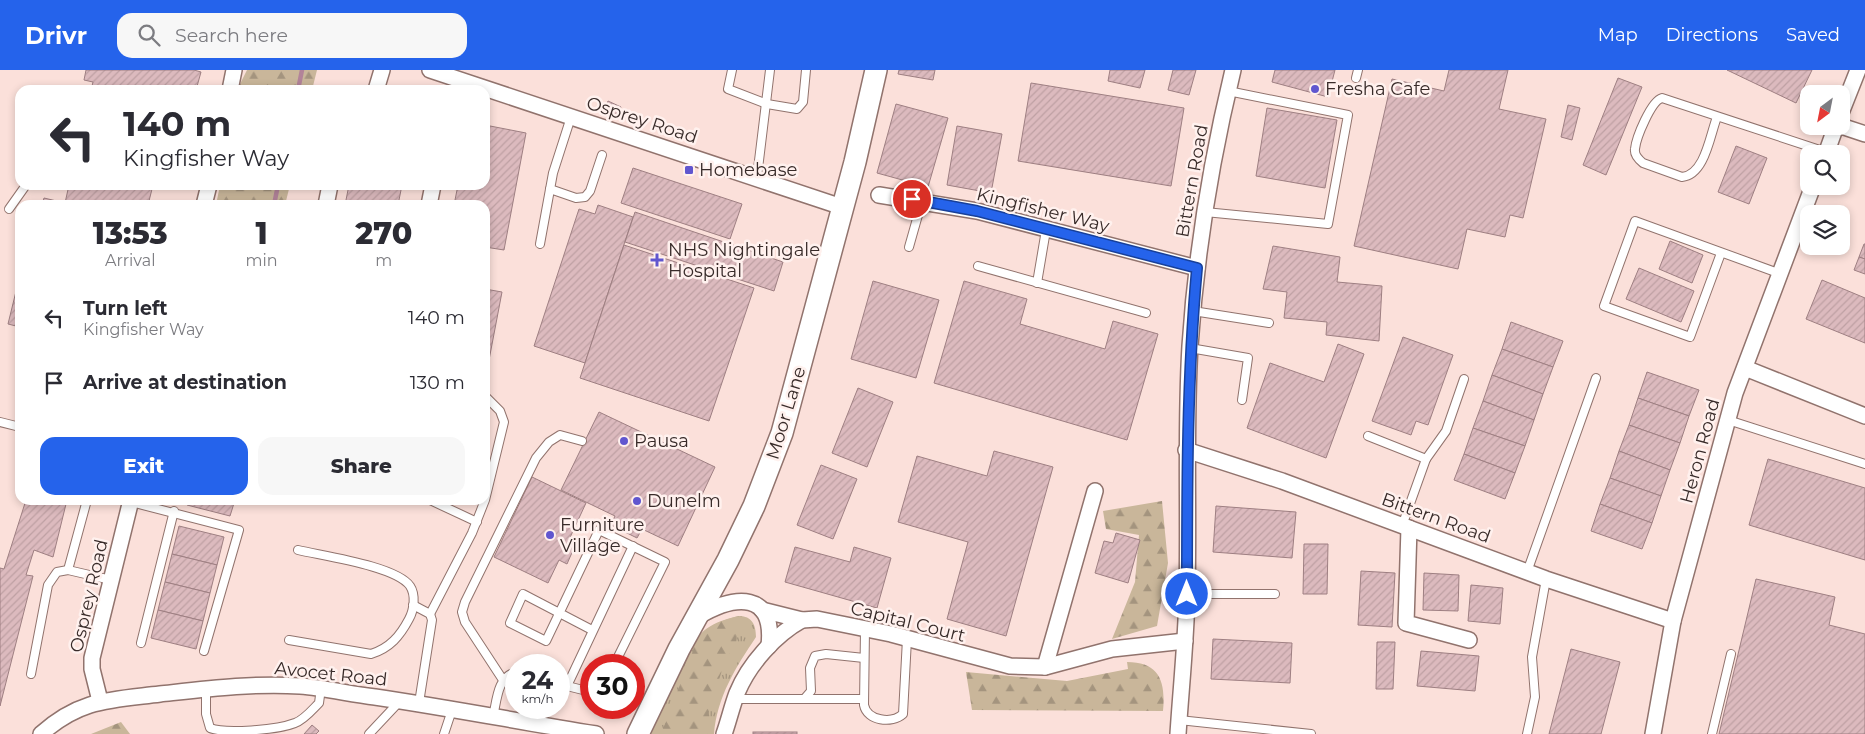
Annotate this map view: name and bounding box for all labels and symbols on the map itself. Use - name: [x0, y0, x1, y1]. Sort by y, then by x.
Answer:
- place label: Fresha Cafe: [1325, 78, 1431, 100]
- marker: Fresha Cafe: [1309, 83, 1321, 95]
- north arrow: [1800, 85, 1850, 135]
- street label: Osprey Road: [584, 92, 700, 148]
- street label: Bittern Road: [1171, 123, 1213, 239]
- place label: Homebase: [699, 159, 797, 181]
- marker: Homebase: [683, 164, 695, 176]
- pin: [891, 178, 933, 220]
- street label: Kingfisher Way: [974, 183, 1112, 237]
- place label: NHS Nightingale Hospital: [668, 239, 820, 282]
- marker: NHS Nightingale Hospital: [650, 253, 664, 267]
- street label: Moor Lane: [761, 364, 811, 462]
- street label: Heron Road: [1675, 396, 1725, 506]
- place label: Pausa: [634, 430, 689, 452]
- marker: Pausa: [618, 435, 630, 447]
- street label: Bittern Road: [1379, 488, 1493, 548]
- place label: Dunelm: [647, 490, 721, 512]
- marker: Dunelm: [631, 495, 643, 507]
- place label: Furniture Village: [560, 514, 644, 557]
- marker: Furniture Village: [544, 529, 556, 541]
- street label: Osprey Road: [65, 537, 113, 655]
- position arrow: [1160, 567, 1212, 619]
- street label: Capital Court: [848, 597, 968, 647]
- speed limit sign: 30: [580, 654, 645, 719]
- street label: Avocet Road: [274, 657, 388, 691]

